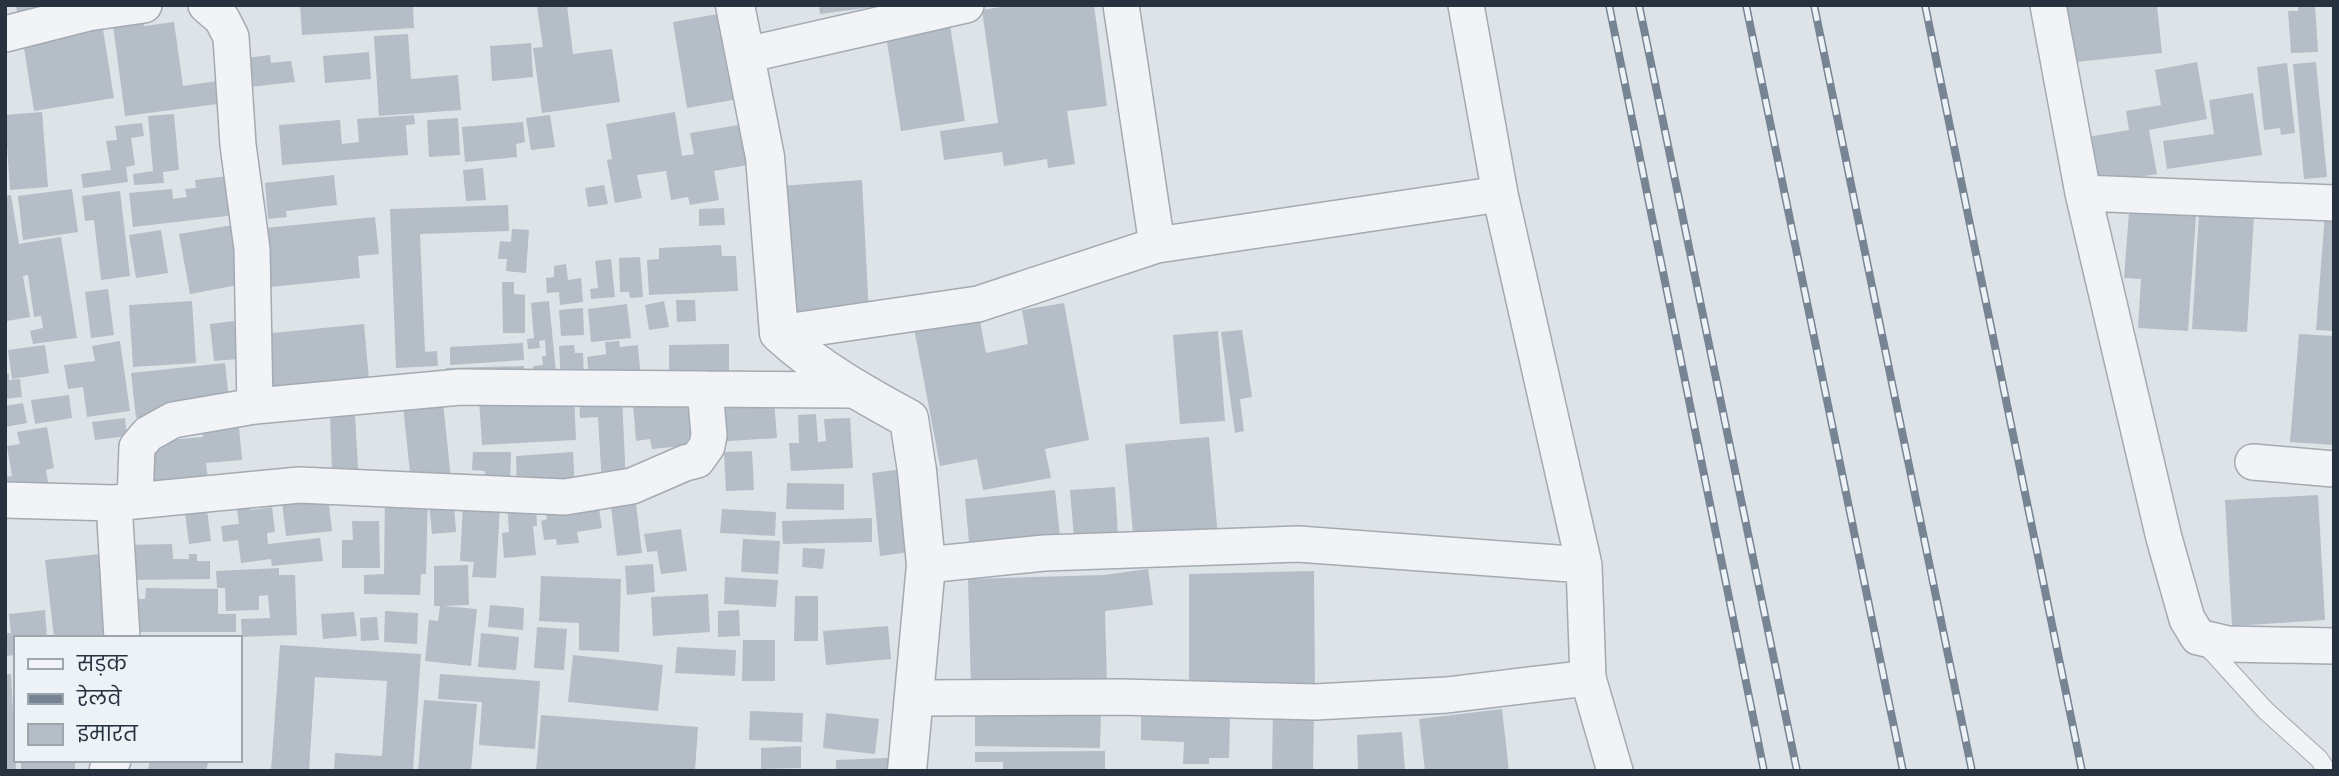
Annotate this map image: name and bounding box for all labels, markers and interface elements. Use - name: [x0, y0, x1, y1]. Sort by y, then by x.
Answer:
- legend: [14, 636, 242, 762]
- text: सड़क: [76, 649, 128, 678]
- text: रेलवे: [76, 684, 122, 713]
- text: इमारत: [76, 719, 139, 748]

